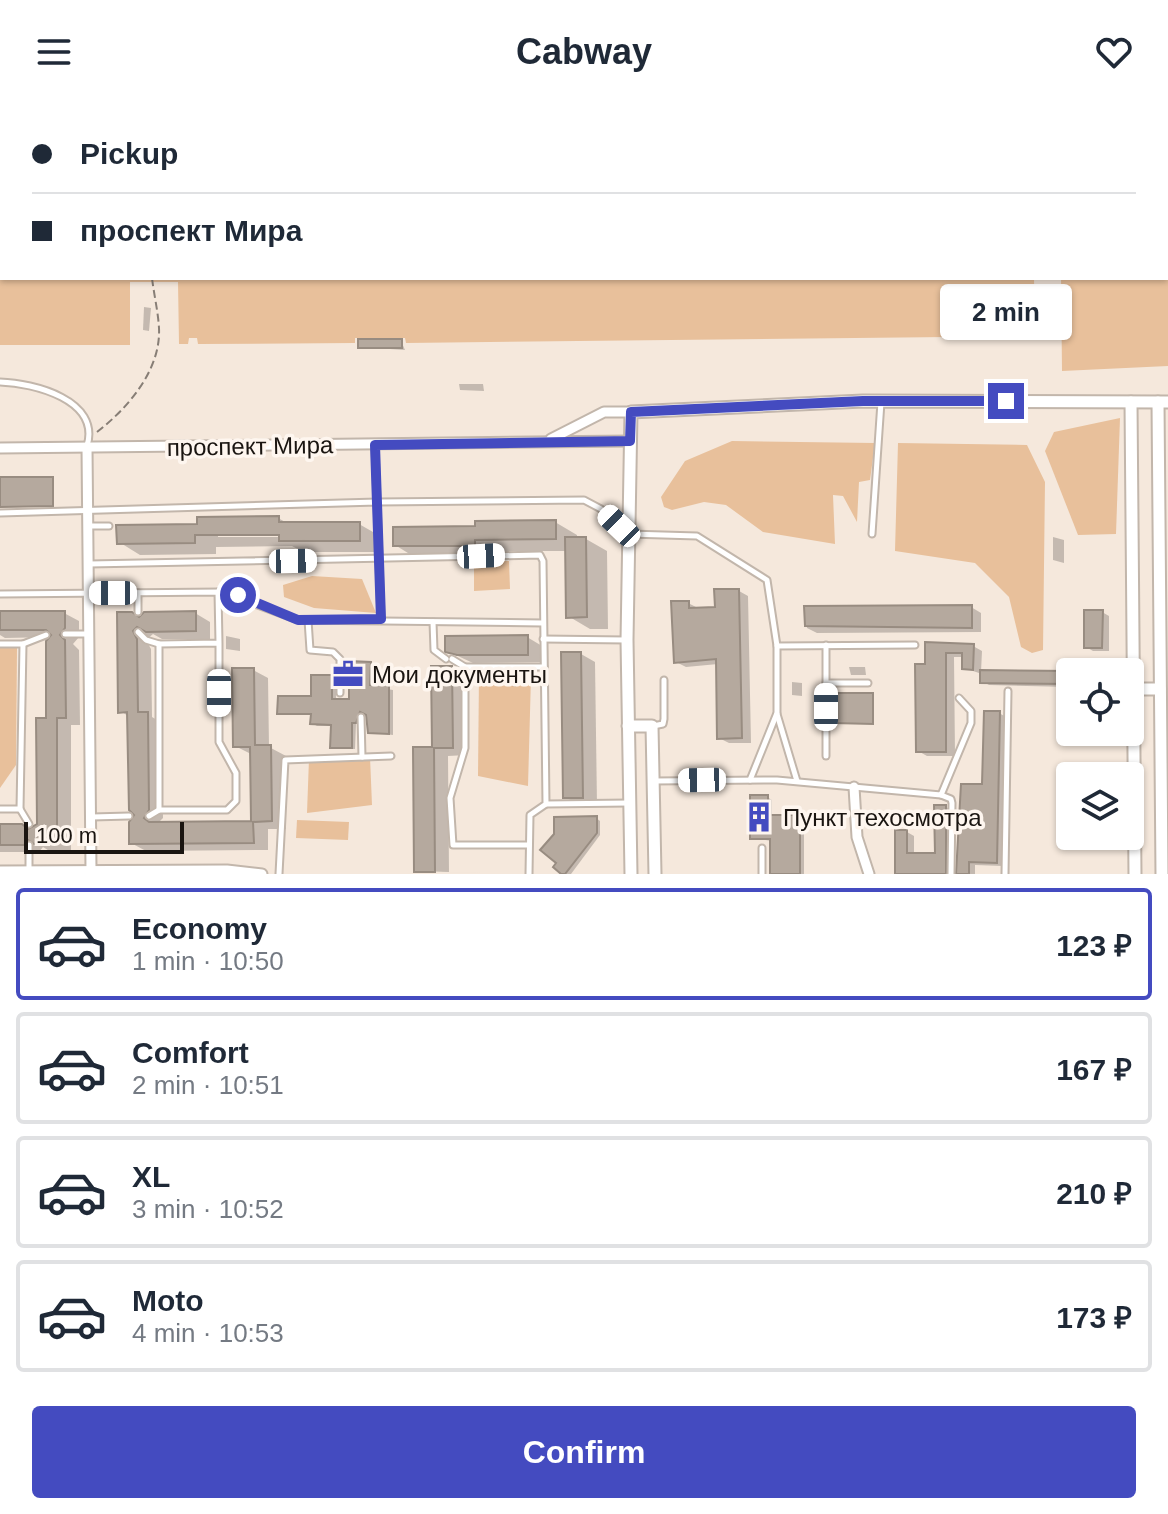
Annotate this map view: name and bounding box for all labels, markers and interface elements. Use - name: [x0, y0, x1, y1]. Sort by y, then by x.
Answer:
- icon: menu: [32, 30, 76, 74]
- icon: heart: [1092, 30, 1136, 74]
- text: Cabway: [516, 31, 652, 72]
- text: Pickup: [80, 137, 178, 170]
- text: проспект Мира: [80, 214, 302, 247]
- callout: 2 min: [940, 285, 1072, 341]
- text: 2 min: [972, 297, 1040, 327]
- route end: [988, 383, 1024, 419]
- street label: проспект Мира: [166, 431, 334, 461]
- car: [593, 501, 645, 551]
- car: [456, 543, 506, 569]
- car: [269, 549, 317, 573]
- route start: [220, 577, 256, 613]
- car: [89, 581, 137, 605]
- office icon: Мои документы: [331, 657, 365, 691]
- map controls: [1056, 658, 1144, 850]
- button: locate: [1056, 658, 1144, 746]
- place label: Мои документы: [372, 661, 547, 688]
- car: [207, 669, 231, 717]
- car: [814, 683, 838, 731]
- button: layers: [1056, 762, 1144, 850]
- car: [678, 768, 726, 792]
- building icon: Пункт техосмотра: [742, 800, 776, 834]
- place label: Пункт техосмотра: [783, 804, 982, 831]
- scale bar: [24, 818, 184, 854]
- text: 100 m: [36, 823, 97, 848]
- icon: car: [36, 908, 108, 980]
- text: Economy: [132, 912, 267, 945]
- text: 123 ₽: [1056, 929, 1132, 962]
- text: 1 min · 10:50: [132, 946, 284, 976]
- icon: car: [36, 1032, 108, 1104]
- text: Comfort: [132, 1036, 249, 1069]
- text: 167 ₽: [1056, 1053, 1132, 1086]
- text: 2 min · 10:51: [132, 1070, 284, 1100]
- icon: car: [36, 1156, 108, 1228]
- text: XL: [132, 1160, 170, 1193]
- text: 210 ₽: [1056, 1177, 1132, 1210]
- text: 3 min · 10:52: [132, 1194, 284, 1224]
- icon: car: [36, 1280, 108, 1352]
- text: Moto: [132, 1284, 204, 1317]
- text: 173 ₽: [1056, 1301, 1132, 1334]
- text: 4 min · 10:53: [132, 1318, 284, 1348]
- button: Confirm: [32, 1406, 1136, 1498]

